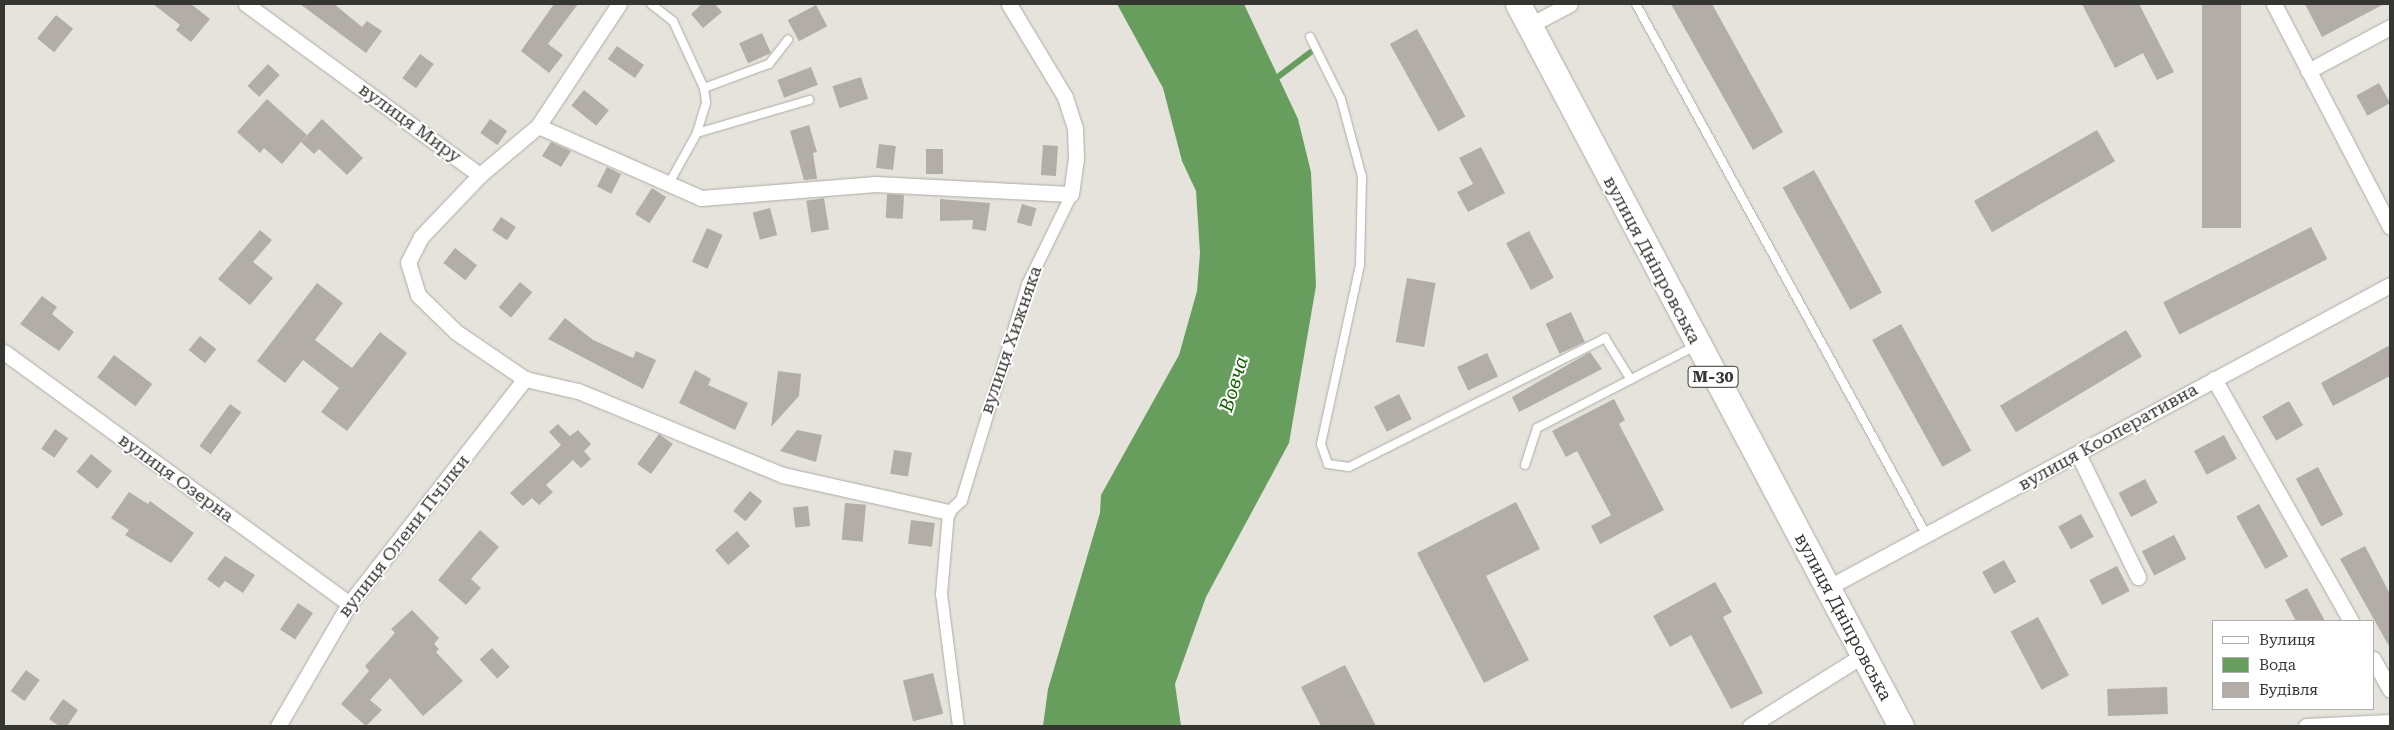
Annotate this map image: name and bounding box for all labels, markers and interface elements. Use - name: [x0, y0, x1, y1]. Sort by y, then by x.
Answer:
- street label: вулиця Миру: [355, 79, 465, 167]
- street label: вулиця Дніпровська: [1599, 173, 1705, 347]
- street label: вулиця Хижняка: [976, 263, 1046, 417]
- water label: Вовча: [1215, 354, 1253, 414]
- road number: М-30: [1687, 364, 1739, 391]
- street label: вулиця Кооперативна: [2015, 379, 2201, 495]
- street label: вулиця Озерна: [114, 429, 238, 527]
- street label: вулиця Олени Пчілки: [334, 450, 474, 622]
- street label: вулиця Дніпровська: [1790, 530, 1896, 704]
- legend: [2212, 620, 2374, 710]
- text: Вулиця: [2259, 631, 2315, 649]
- text: Вода: [2259, 656, 2296, 674]
- text: Будівля: [2259, 681, 2318, 699]

